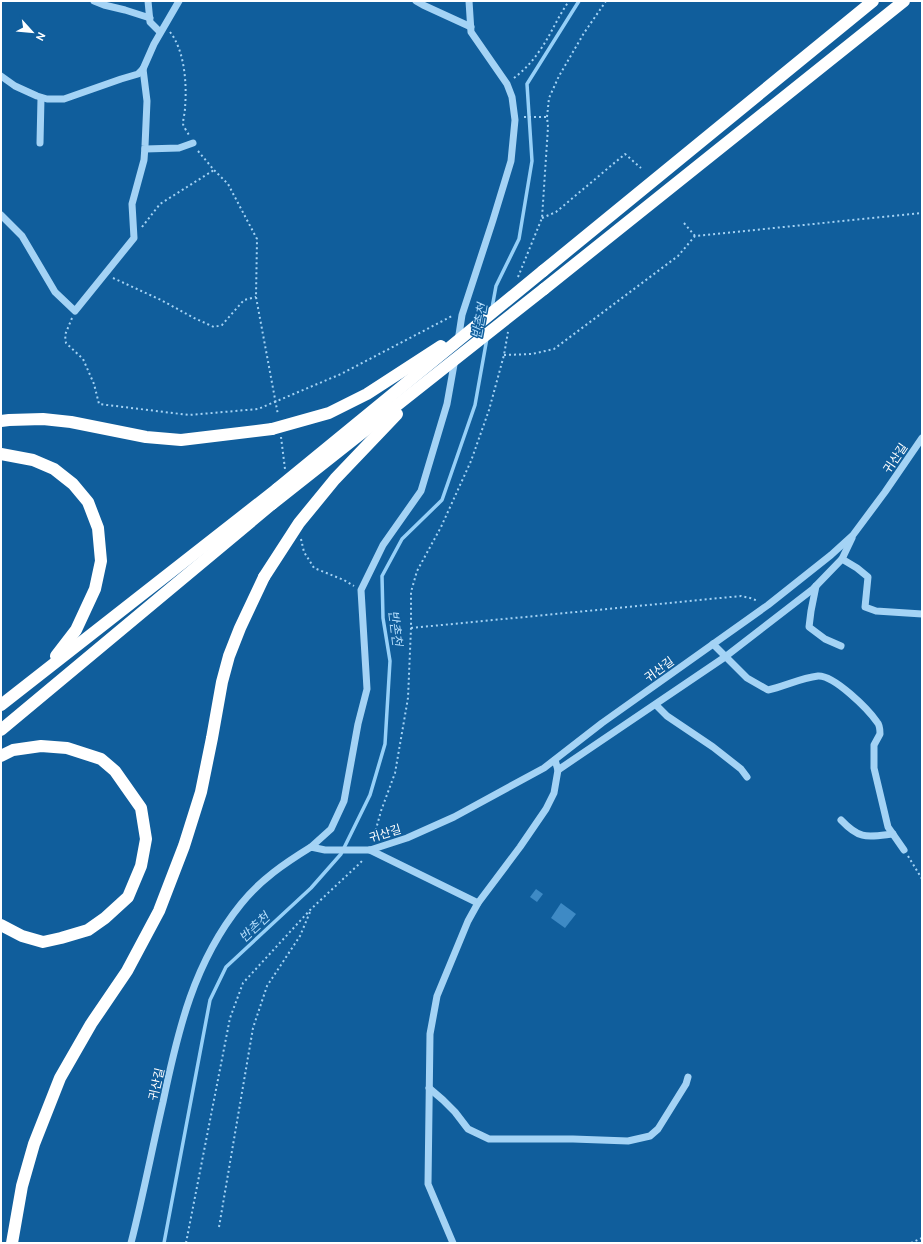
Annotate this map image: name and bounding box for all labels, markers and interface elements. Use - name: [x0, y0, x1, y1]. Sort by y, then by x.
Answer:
- north arrow: [12, 12, 52, 52]
- text: N: [33, 30, 49, 43]
- water label: 반촌천: [468, 301, 490, 340]
- street label: 귀산길: [880, 440, 910, 476]
- water label: 반촌천: [386, 609, 406, 648]
- street label: 귀산길: [641, 653, 677, 685]
- street label: 귀산길: [367, 821, 403, 845]
- water label: 반촌천: [235, 908, 273, 945]
- street label: 귀산길: [145, 1066, 167, 1102]

